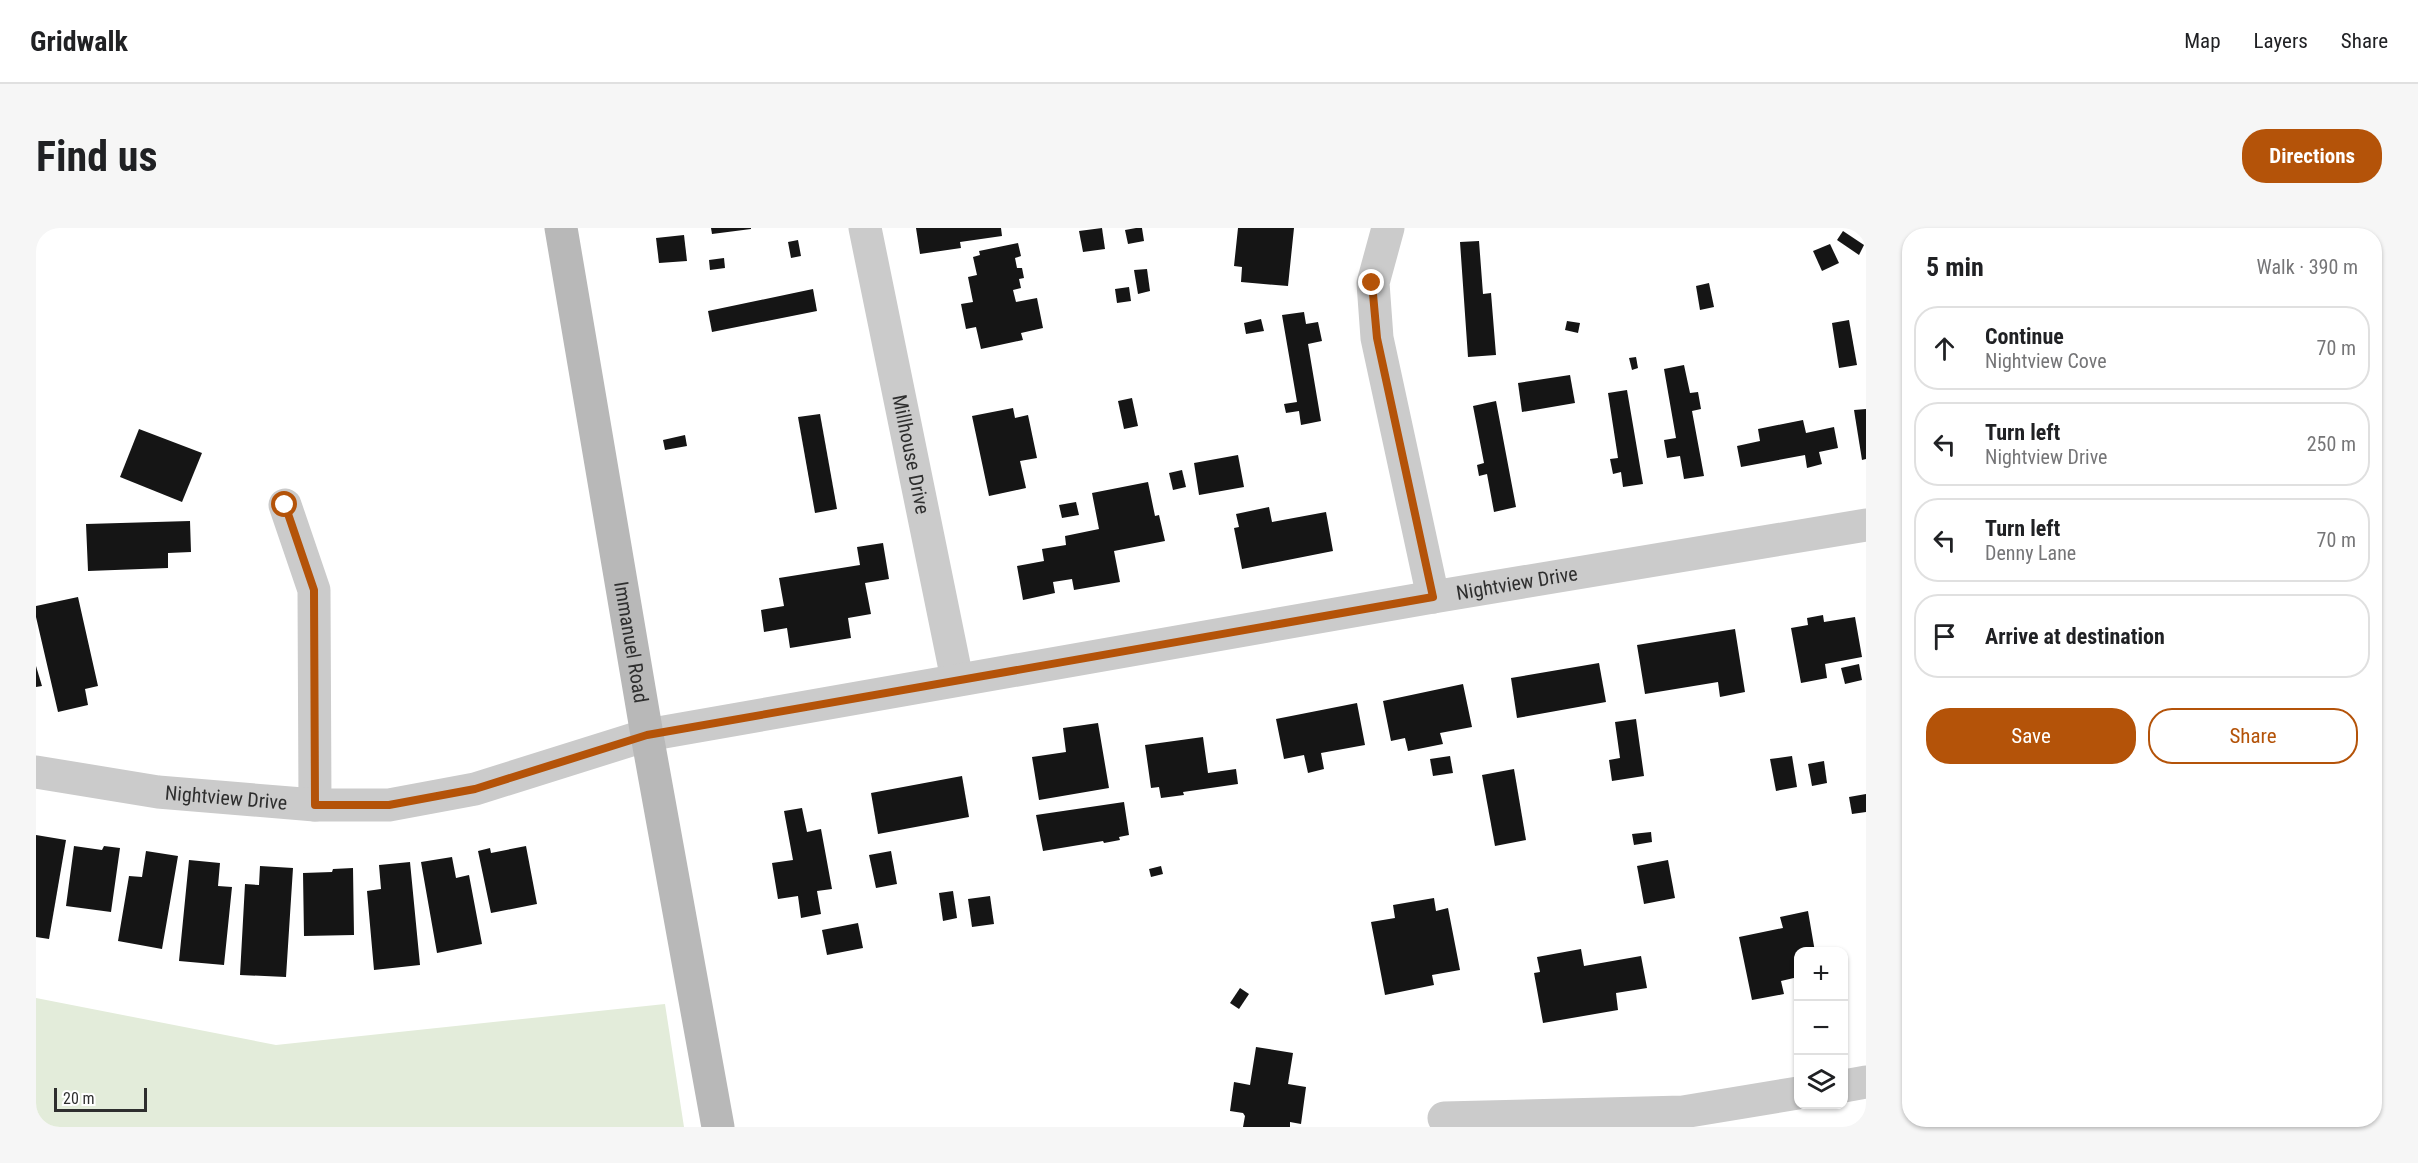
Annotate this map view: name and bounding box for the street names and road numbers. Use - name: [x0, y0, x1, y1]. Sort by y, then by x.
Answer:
- street label: Millhouse Drive: [887, 393, 935, 516]
- street label: Nightview Drive: [1455, 561, 1579, 605]
- street label: Immanuel Road: [609, 580, 653, 705]
- street label: Nightview Drive: [164, 781, 288, 815]

